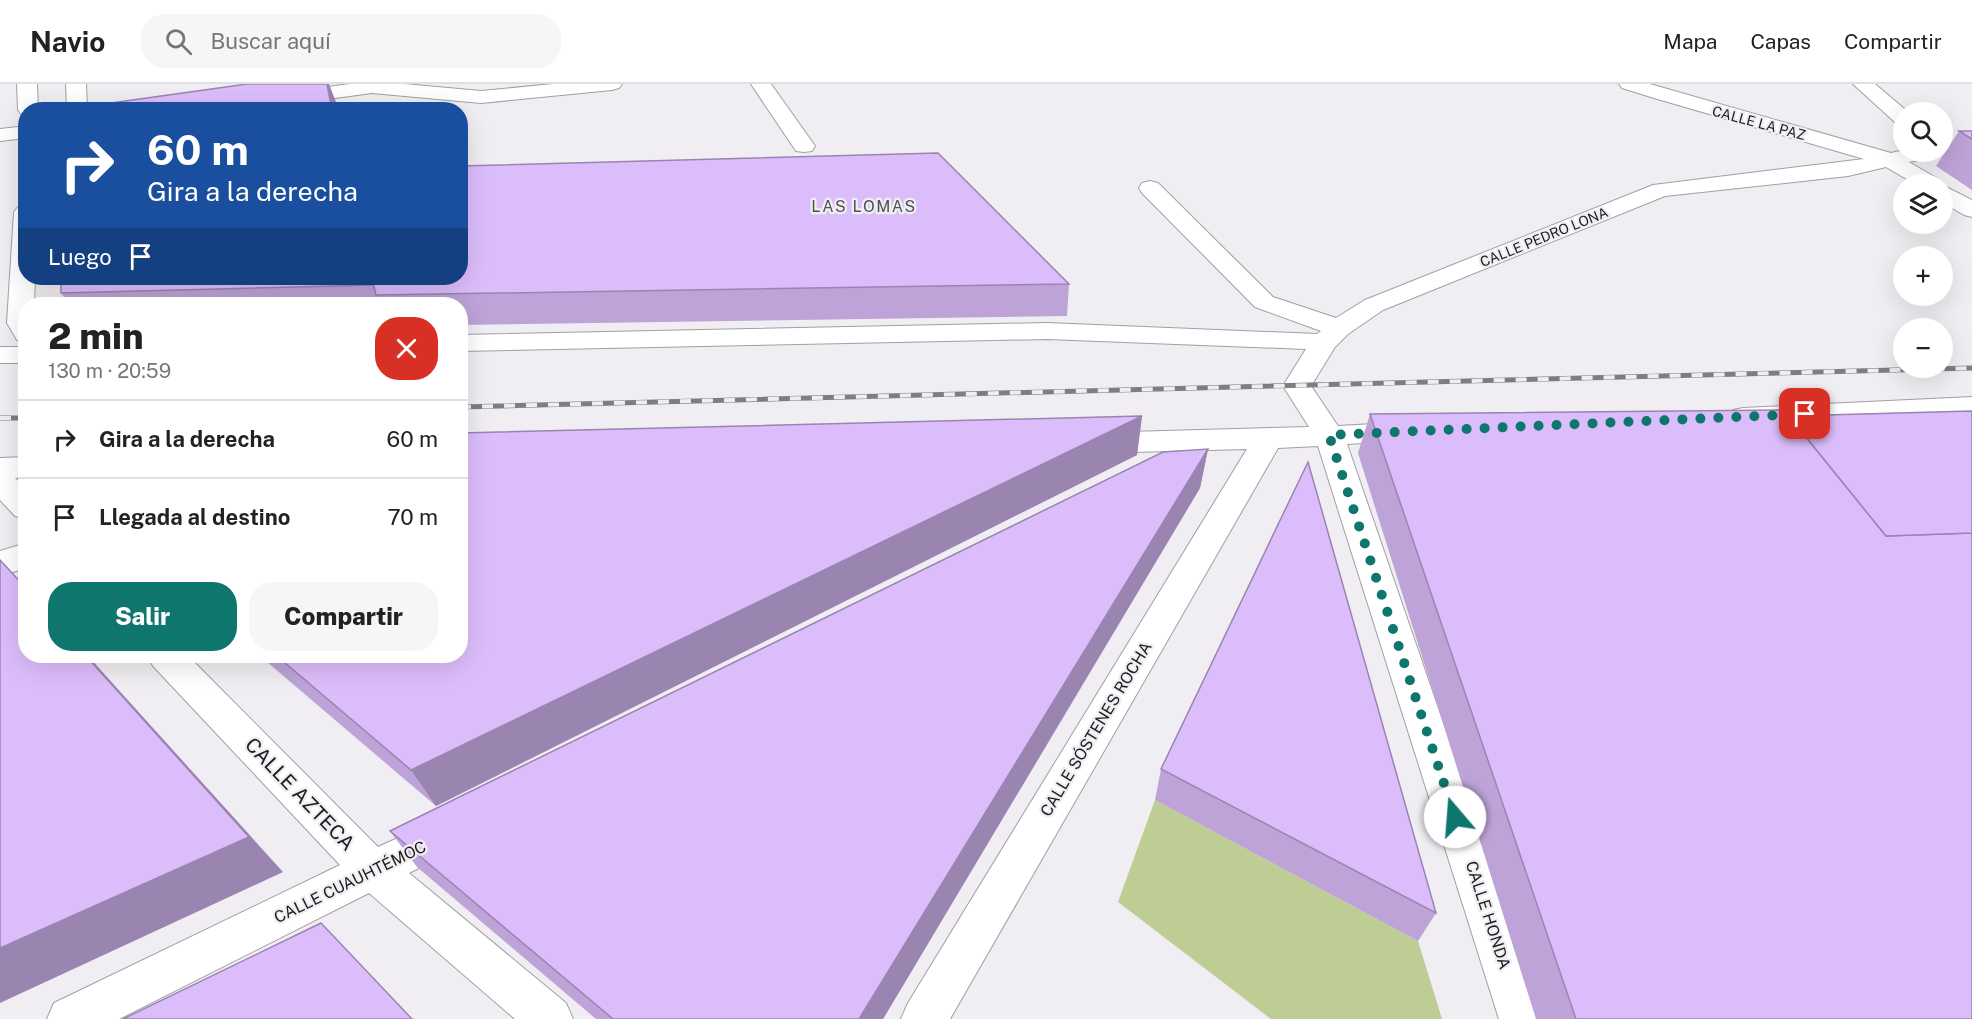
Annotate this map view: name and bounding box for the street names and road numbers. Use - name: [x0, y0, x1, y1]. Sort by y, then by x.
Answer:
- street label: CALLE LA PAZ: [1710, 103, 1808, 143]
- street label: CALLE PEDRO LONA: [1478, 204, 1610, 270]
- street label: CALLE SÓSTENES ROCHA: [1035, 638, 1156, 820]
- street label: CALLE AZTECA: [240, 733, 360, 855]
- street label: CALLE CUAUHTÉMOC: [270, 836, 429, 927]
- street label: CALLE HONDA: [1462, 859, 1514, 971]

